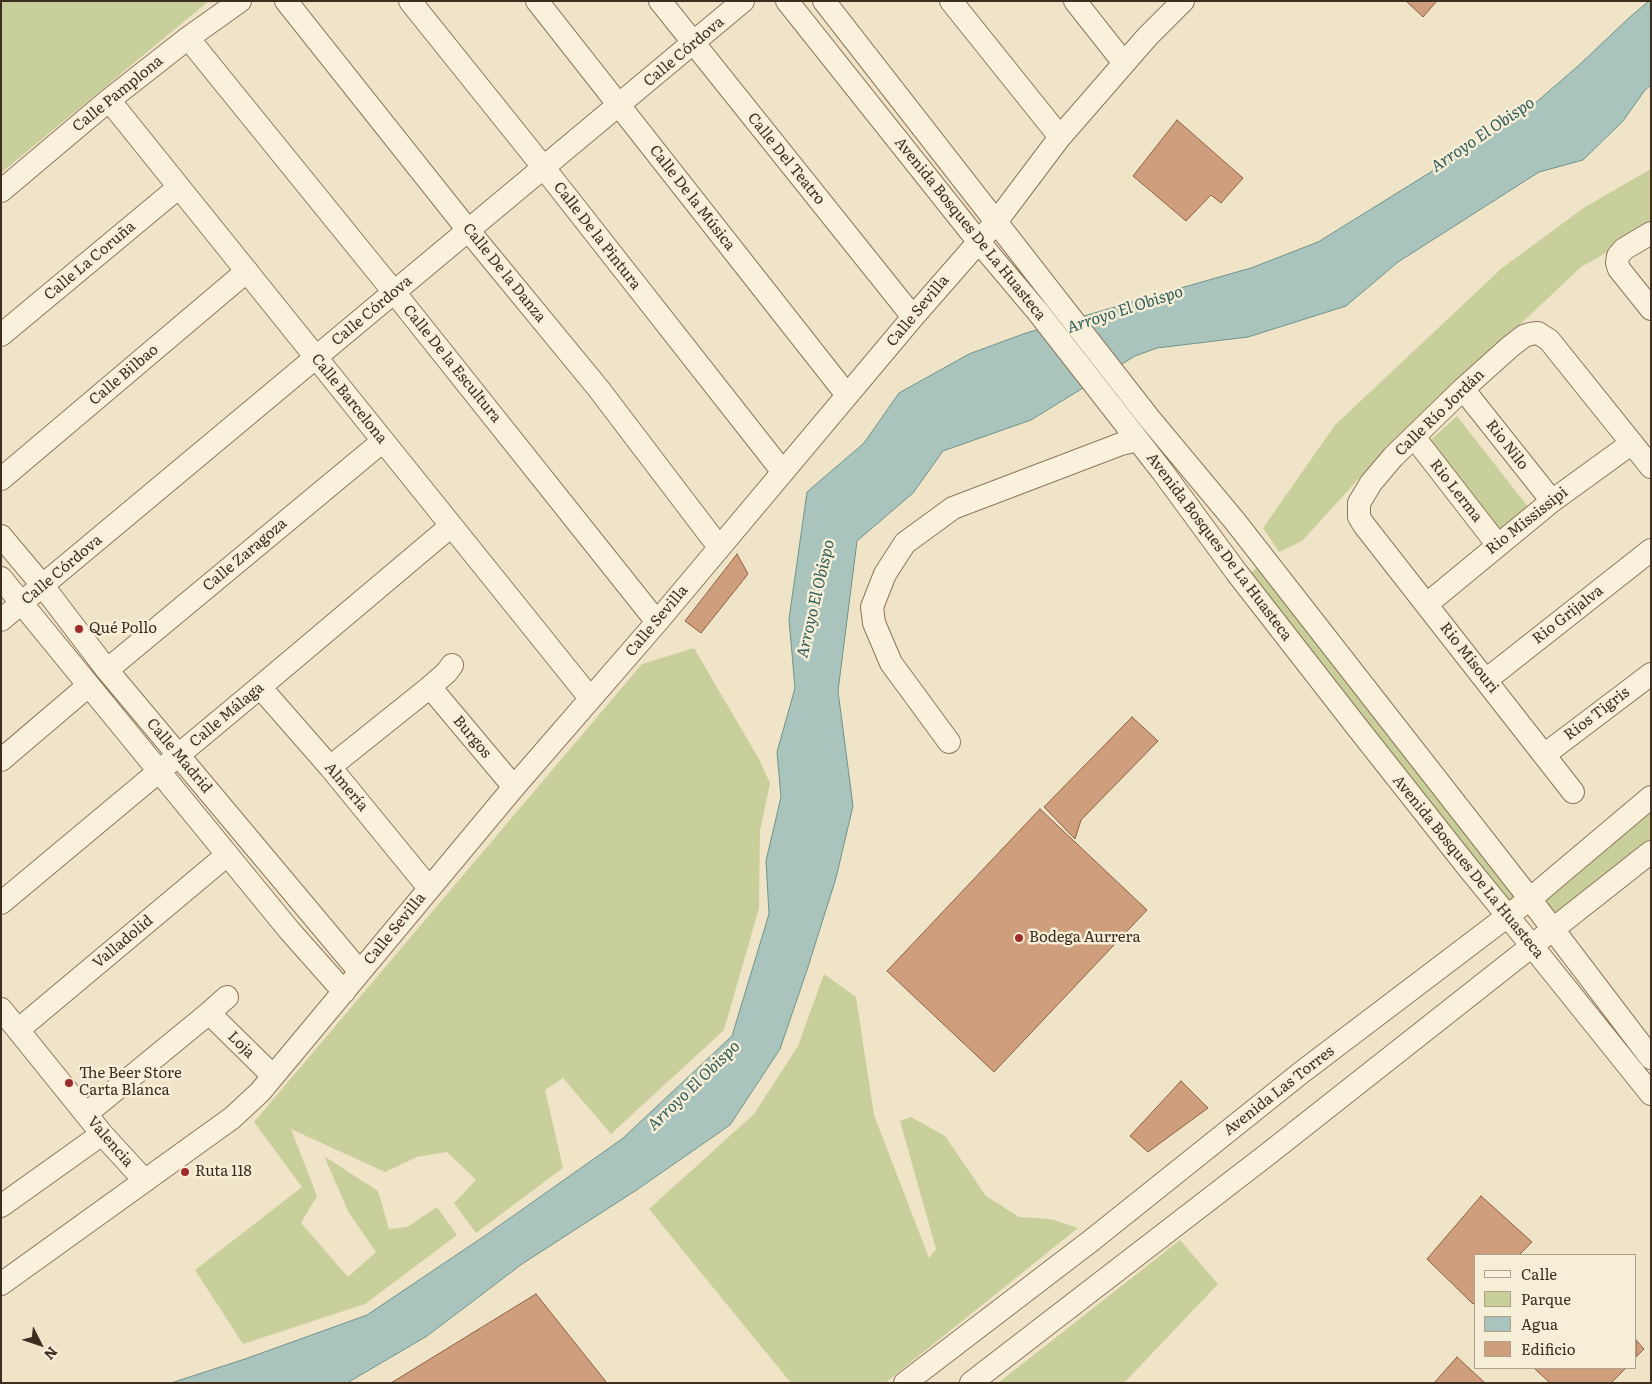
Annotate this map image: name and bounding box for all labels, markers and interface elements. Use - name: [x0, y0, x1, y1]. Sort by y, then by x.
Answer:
- street label: Calle Córdova: [640, 13, 728, 91]
- street label: Calle Pamplona: [69, 52, 167, 136]
- water label: Arroyo El Obispo: [1427, 93, 1539, 177]
- street label: Calle Del Teatro: [743, 109, 829, 209]
- street label: Avenida Bosques De La Huasteca: [890, 134, 1050, 324]
- street label: Calle De la Música: [645, 142, 739, 254]
- street label: Calle De la Pintura: [549, 179, 645, 293]
- street label: Calle La Coruña: [41, 218, 139, 304]
- street label: Calle De la Danza: [459, 220, 549, 326]
- street label: Calle Córdova: [328, 272, 416, 350]
- street label: Calle Sevilla: [883, 272, 953, 350]
- water label: Arroyo El Obispo: [1065, 282, 1185, 338]
- street label: Calle De la Escultura: [399, 301, 505, 427]
- street label: Calle Bilbao: [86, 341, 162, 409]
- street label: Calle Barcelona: [307, 350, 391, 448]
- street label: Calle Río Jordán: [1392, 366, 1488, 460]
- street label: Rio Nilo: [1482, 416, 1532, 474]
- street label: Avenida Bosques De La Huasteca: [1142, 450, 1296, 644]
- street label: Rio Lerma: [1426, 456, 1486, 526]
- street label: Rio Mississipi: [1482, 483, 1572, 559]
- street label: Calle Zaragoza: [199, 515, 291, 595]
- street label: Calle Córdova: [18, 531, 106, 609]
- water label: Arroyo El Obispo: [793, 538, 839, 660]
- street label: Calle Sevilla: [622, 582, 692, 660]
- street label: Rio Grijalva: [1529, 582, 1607, 648]
- street label: Rio Misouri: [1436, 619, 1502, 697]
- place label: Qué Pollo: [89, 620, 157, 638]
- marker: Qué Pollo: [73, 623, 85, 635]
- street label: Calle Málaga: [186, 679, 268, 751]
- street label: Rios Tigris: [1561, 684, 1633, 744]
- street label: Burgos: [449, 712, 495, 762]
- street label: Calle Madrid: [142, 715, 216, 797]
- street label: Almería: [320, 759, 372, 815]
- street label: Avenida Bosques De La Huasteca: [1388, 772, 1548, 962]
- street label: Calle Sevilla: [360, 889, 430, 969]
- street label: Valladolid: [89, 912, 157, 972]
- place label: Bodega Aurrera: [1029, 929, 1141, 947]
- marker: Bodega Aurrera: [1013, 932, 1025, 944]
- street label: Loja: [224, 1028, 258, 1062]
- water label: Arroyo El Obispo: [644, 1037, 744, 1135]
- street label: Avenida Las Torres: [1220, 1042, 1338, 1140]
- place label: The Beer Store Carta Blanca: [79, 1065, 182, 1100]
- marker: The Beer Store Carta Blanca: [63, 1077, 75, 1089]
- street label: Valencia: [83, 1113, 137, 1171]
- place label: Ruta 118: [195, 1163, 252, 1181]
- marker: Ruta 118: [179, 1166, 191, 1178]
- legend: [1474, 1254, 1637, 1369]
- text: Calle: [1521, 1262, 1557, 1285]
- text: Parque: [1521, 1287, 1571, 1310]
- text: Agua: [1521, 1312, 1558, 1335]
- north arrow: [15, 1319, 65, 1369]
- text: Edificio: [1521, 1337, 1576, 1360]
- text: N: [40, 1343, 63, 1365]

